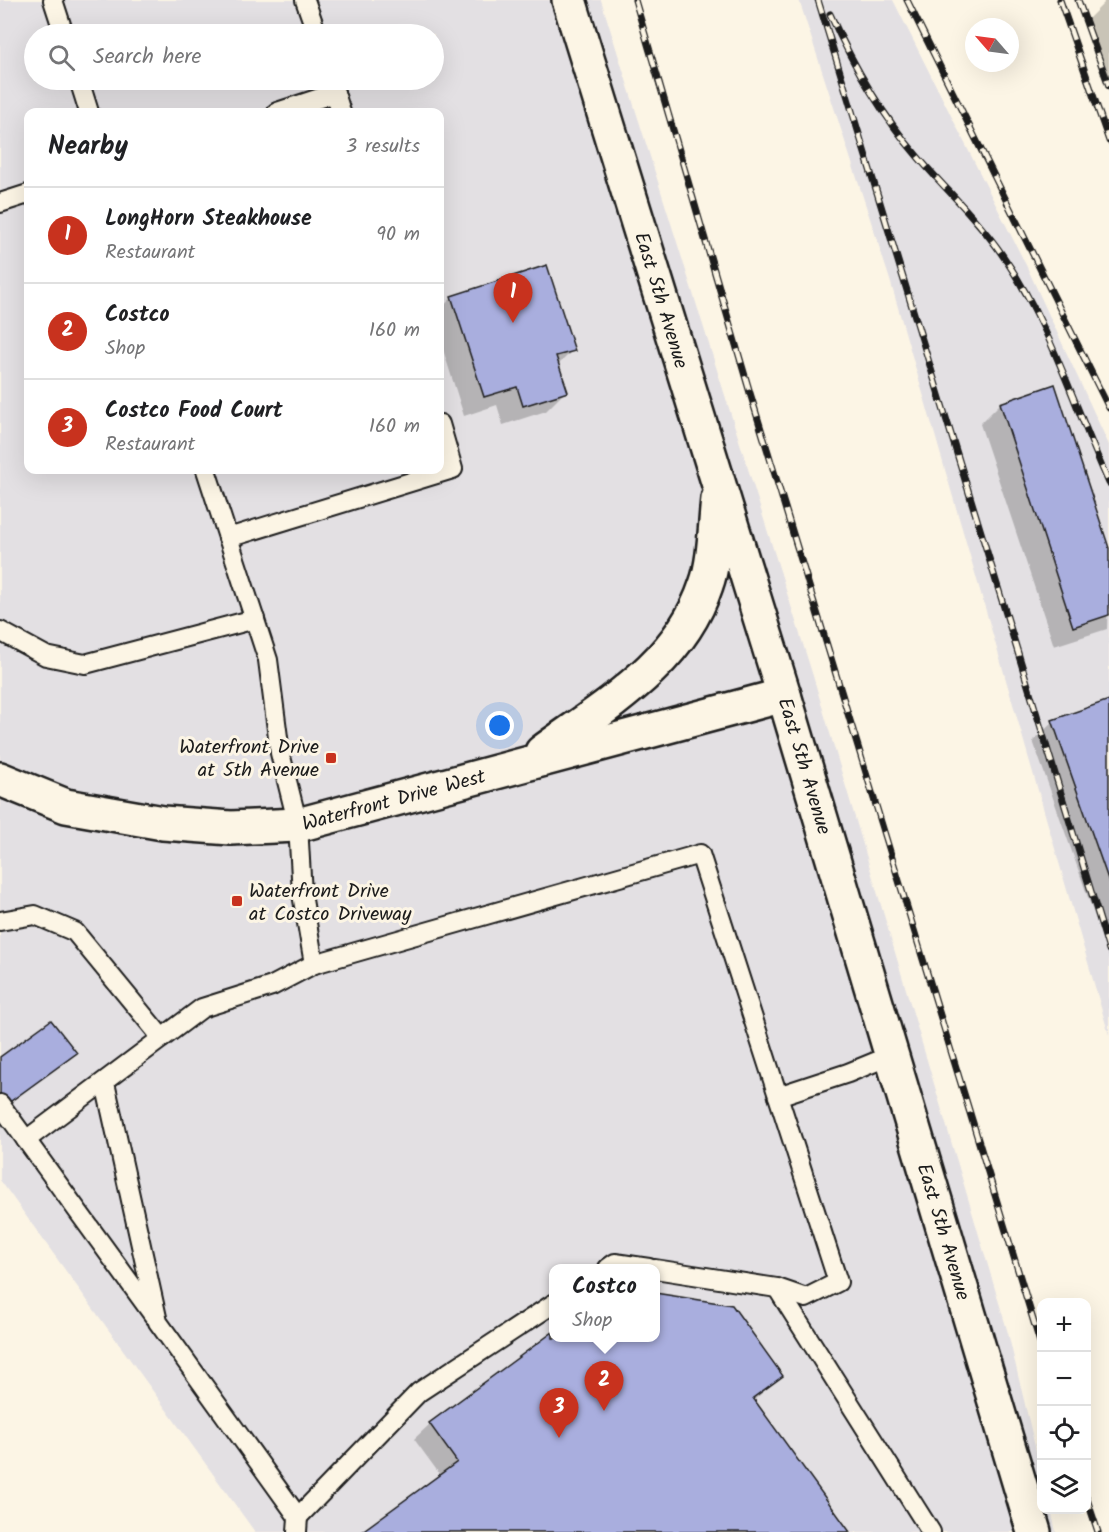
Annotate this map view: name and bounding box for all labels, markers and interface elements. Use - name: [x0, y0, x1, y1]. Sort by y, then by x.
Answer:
- north arrow: [965, 18, 1019, 72]
- search box: [24, 24, 444, 90]
- text: Search here: [93, 40, 201, 75]
- icon: search: [45, 41, 78, 74]
- text: Nearby: [48, 126, 128, 168]
- text: 3 results: [346, 131, 420, 163]
- text: LongHorn Steakhouse: [105, 202, 312, 237]
- text: 1: [64, 219, 71, 251]
- text: 90 m: [376, 219, 420, 251]
- street label: East 5th Avenue: [624, 228, 696, 373]
- text: Restaurant: [105, 237, 195, 269]
- pin: 1: [494, 274, 532, 323]
- text: Costco: [105, 298, 170, 333]
- text: 2: [62, 315, 73, 347]
- text: 160 m: [369, 315, 420, 347]
- text: Shop: [105, 333, 145, 365]
- text: Costco Food Court: [105, 394, 283, 429]
- text: 3: [62, 411, 73, 443]
- text: 160 m: [369, 411, 420, 443]
- text: Restaurant: [105, 429, 195, 461]
- street label: East 5th Avenue: [768, 694, 839, 839]
- your location: [485, 711, 514, 740]
- place label: Waterfront Drive at 5th Avenue: [179, 732, 319, 787]
- marker: Waterfront Drive at 5th Avenue: [324, 751, 338, 765]
- street label: Waterfront Drive West: [299, 761, 490, 841]
- place label: Waterfront Drive at Costco Driveway: [249, 876, 412, 931]
- marker: Waterfront Drive at Costco Driveway: [230, 894, 244, 908]
- street label: East 5th Avenue: [907, 1160, 978, 1305]
- popup: [549, 1264, 660, 1342]
- text: Costco: [572, 1270, 637, 1305]
- map controls: [1037, 1298, 1091, 1514]
- button: +: [1037, 1298, 1091, 1352]
- text: Shop: [572, 1305, 612, 1337]
- button: −: [1037, 1352, 1091, 1406]
- pin: 2: [584, 1362, 624, 1411]
- pin: 3: [540, 1388, 578, 1438]
- button: locate: [1037, 1406, 1091, 1460]
- button: layers: [1037, 1460, 1091, 1514]

